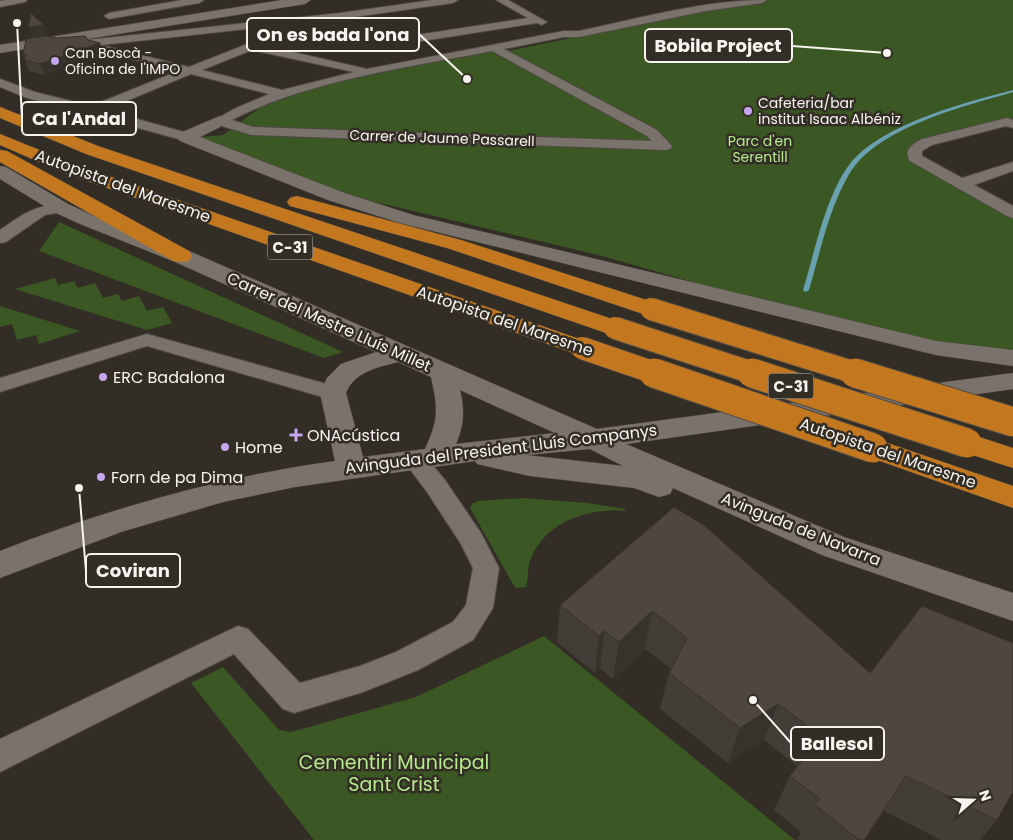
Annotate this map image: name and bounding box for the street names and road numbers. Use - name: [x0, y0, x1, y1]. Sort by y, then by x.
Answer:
- street label: Carrer de Jaume Passarell: [349, 125, 535, 151]
- street label: Autopista del Maresme: [32, 144, 214, 229]
- road number: C-31: [268, 234, 312, 260]
- street label: Carrer del Mestre Lluís Millet: [223, 267, 435, 378]
- street label: Autopista del Maresme: [414, 280, 596, 362]
- road number: C-31: [768, 374, 814, 398]
- street label: Autopista del Maresme: [797, 412, 979, 494]
- street label: Avinguda del President Lluís Companys: [344, 418, 658, 480]
- street label: Avinguda de Navarra: [718, 486, 884, 572]

